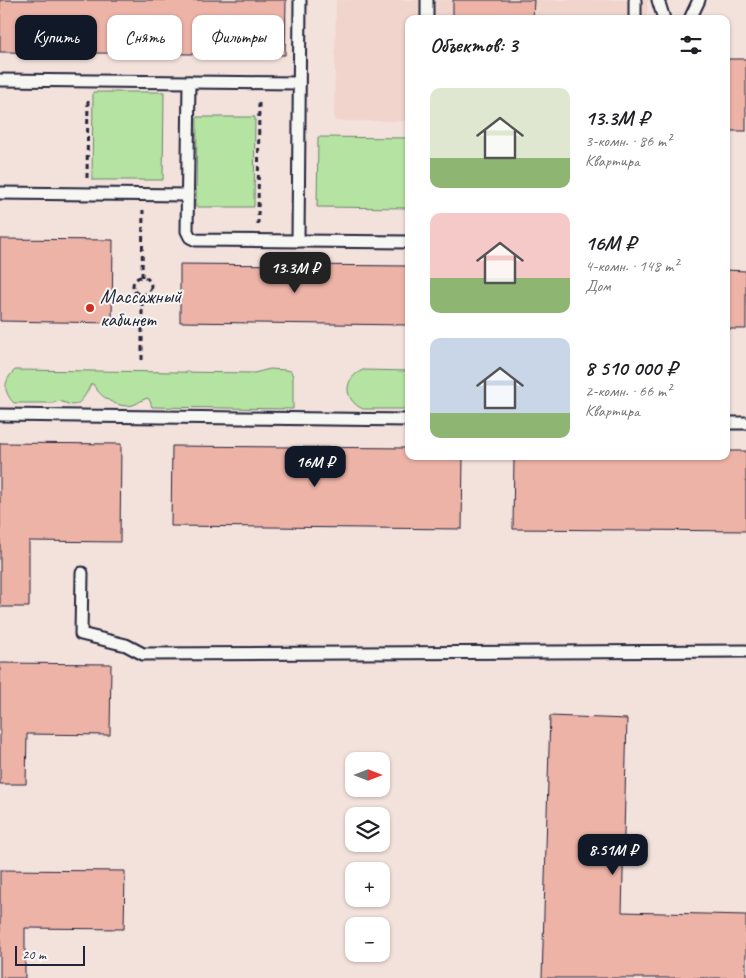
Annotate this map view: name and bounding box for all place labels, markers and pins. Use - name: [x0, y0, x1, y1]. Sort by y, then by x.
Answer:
- pin: 13.3M ₽: [249, 252, 341, 294]
- place label: Массажный кабинет: [100, 284, 183, 332]
- marker: Массажный кабинет: [84, 302, 96, 314]
- pin: 16M ₽: [280, 446, 350, 488]
- pin: 8.51M ₽: [567, 834, 659, 876]

